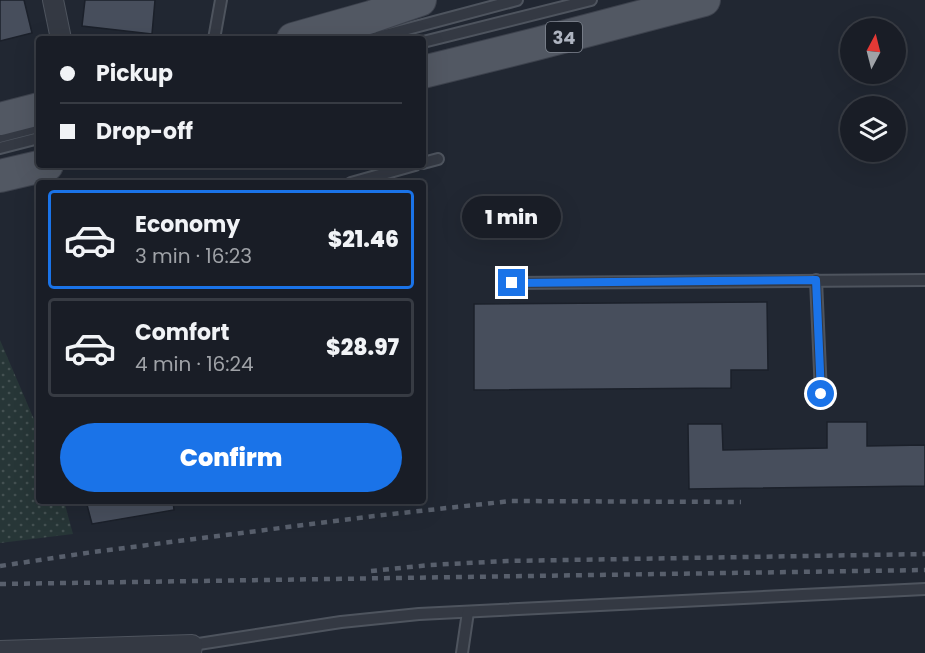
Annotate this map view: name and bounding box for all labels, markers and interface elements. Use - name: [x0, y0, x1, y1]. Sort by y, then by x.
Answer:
- north arrow: [840, 18, 906, 84]
- map controls: [840, 18, 906, 162]
- road number: 34: [546, 22, 582, 52]
- text: Pickup: [96, 58, 173, 89]
- button: layers: [840, 96, 906, 162]
- text: Drop-off: [96, 116, 193, 147]
- callout: 1 min: [462, 196, 562, 238]
- text: 1 min: [485, 203, 538, 231]
- text: Economy: [135, 209, 240, 240]
- icon: car: [63, 213, 117, 267]
- text: $21.46: [328, 224, 399, 255]
- text: 3 min · 16:23: [135, 242, 252, 270]
- route end: [498, 269, 525, 296]
- text: Comfort: [135, 317, 229, 348]
- icon: car: [63, 321, 117, 375]
- text: $28.97: [326, 332, 399, 363]
- text: 4 min · 16:24: [135, 350, 254, 378]
- route start: [807, 380, 834, 407]
- button: Confirm: [60, 423, 402, 492]

